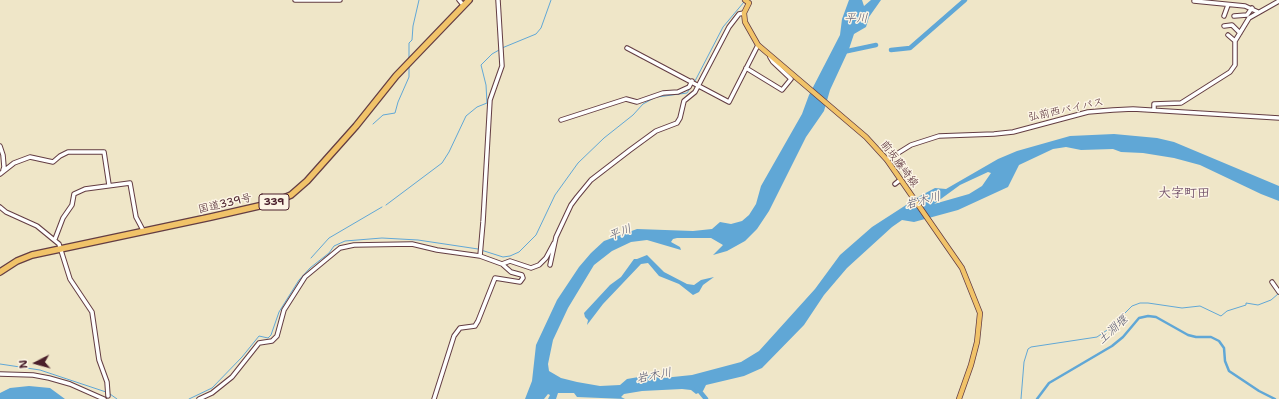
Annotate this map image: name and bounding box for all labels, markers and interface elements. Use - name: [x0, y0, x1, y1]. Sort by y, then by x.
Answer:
- water label: 平川: [844, 12, 868, 26]
- street label: 弘前西バイパス: [1027, 96, 1105, 124]
- street label: 前坂藤崎線: [877, 138, 921, 190]
- district label: 大字町田: [1158, 186, 1210, 202]
- water label: 岩木川: [904, 190, 942, 212]
- street label: 国道339号: [197, 191, 253, 217]
- road number: 339: [259, 194, 289, 210]
- water label: 平川: [606, 222, 634, 244]
- water label: 土淵堰: [1095, 313, 1131, 347]
- north arrow: [16, 343, 56, 383]
- text: N: [16, 359, 31, 369]
- water label: 岩木川: [635, 365, 673, 387]

